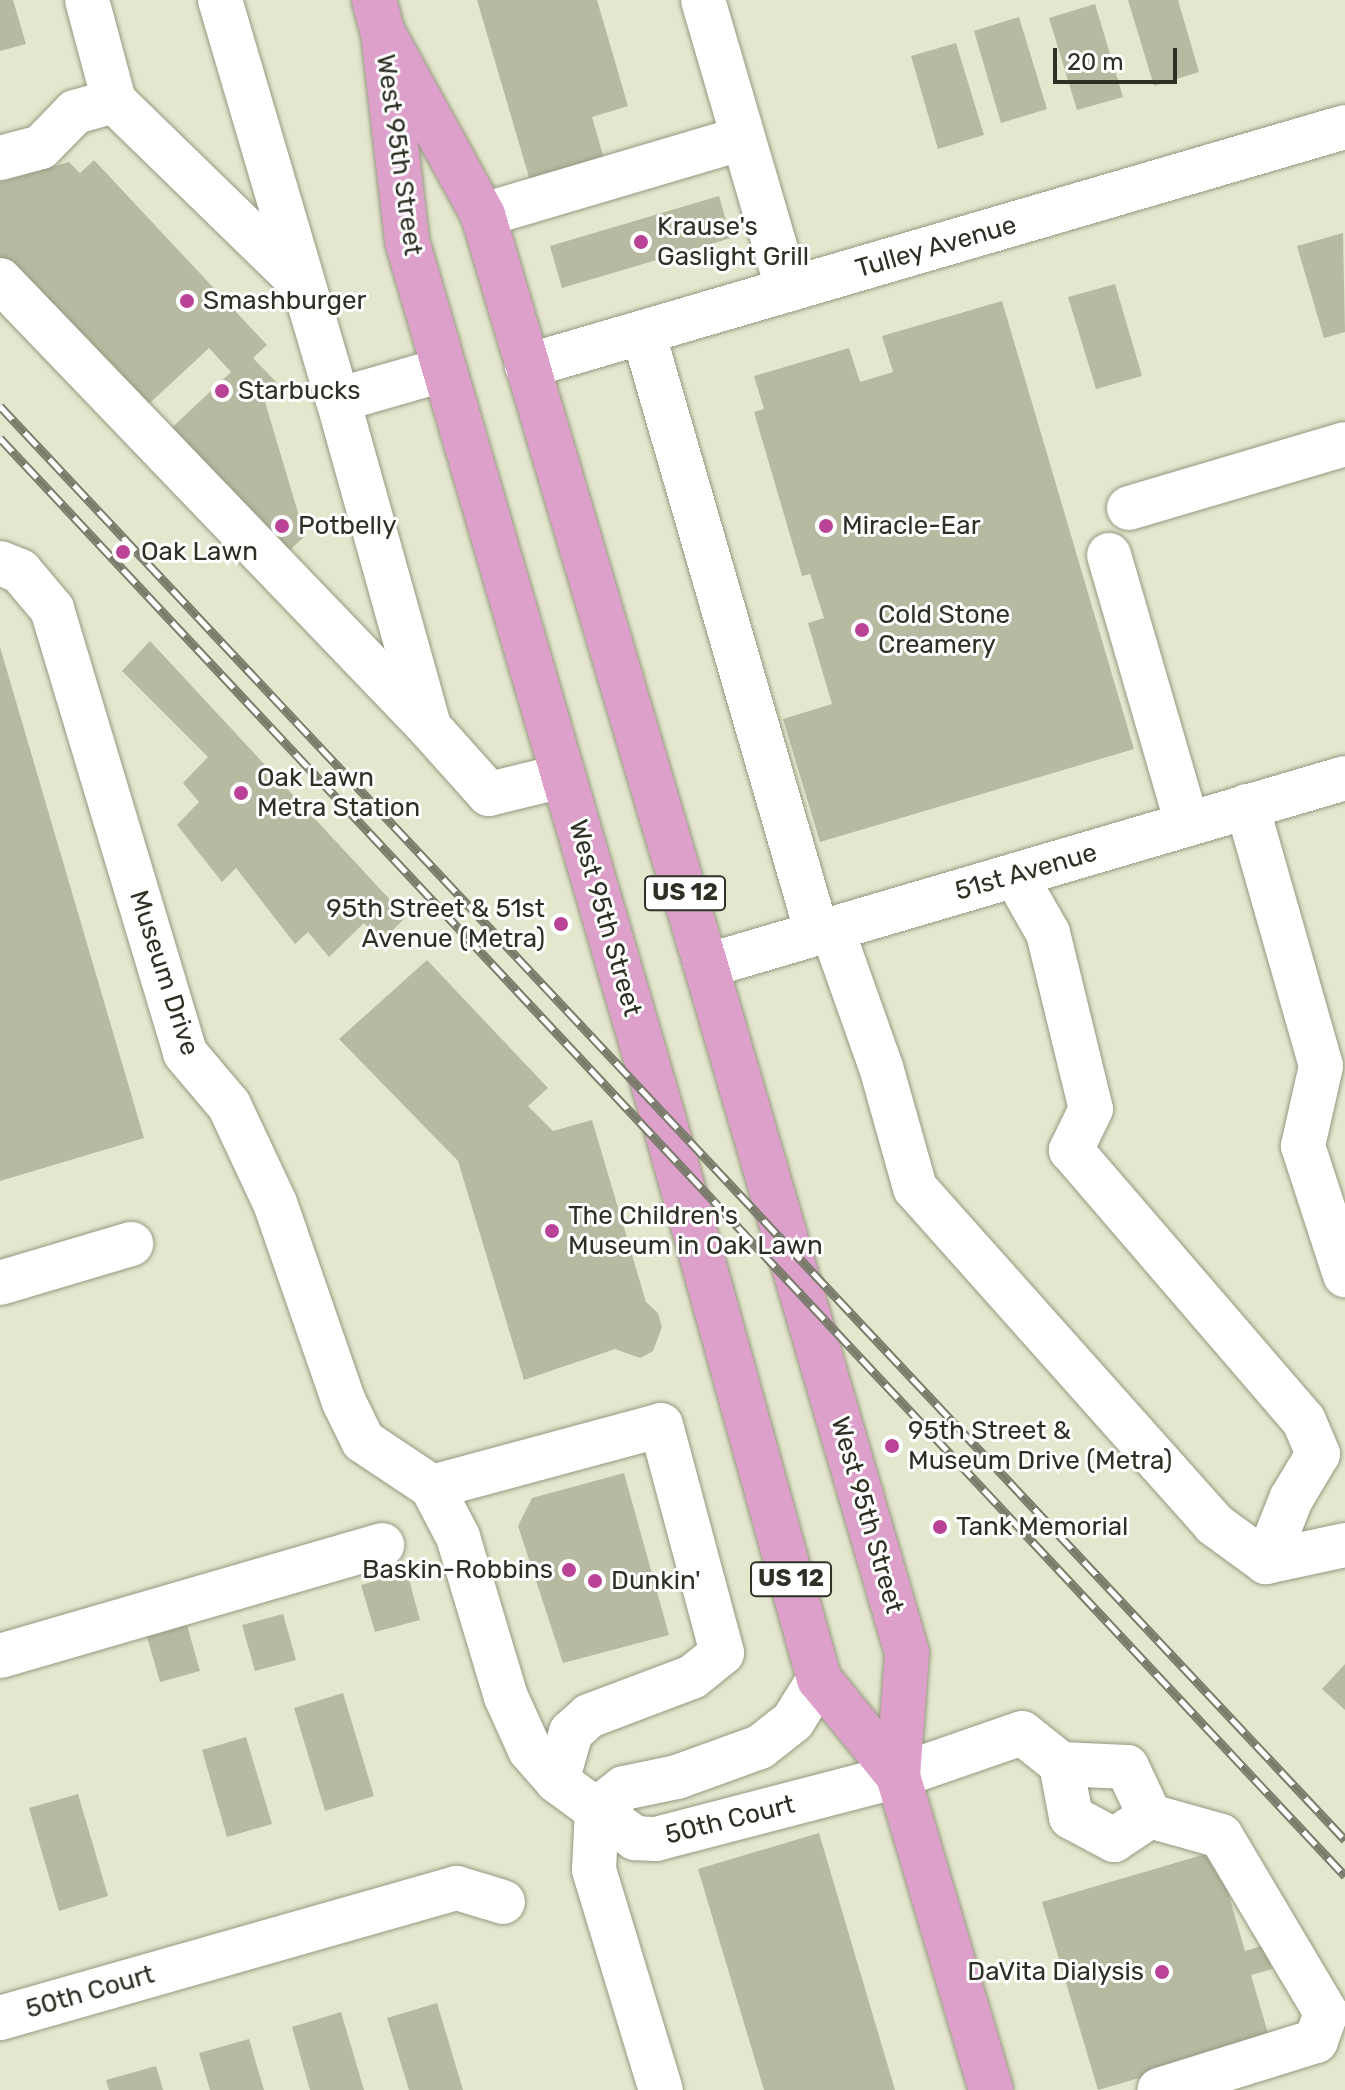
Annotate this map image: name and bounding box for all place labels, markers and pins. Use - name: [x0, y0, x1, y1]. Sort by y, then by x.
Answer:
- place label: Krause's Gaslight Grill: [657, 211, 809, 272]
- marker: Krause's Gaslight Grill: [632, 233, 650, 251]
- place label: Smashburger: [203, 285, 366, 317]
- marker: Smashburger: [178, 292, 196, 310]
- place label: Starbucks: [238, 375, 360, 407]
- marker: Starbucks: [213, 382, 231, 400]
- place label: Potbelly: [298, 510, 396, 542]
- place label: Miracle-Ear: [842, 510, 981, 542]
- marker: Potbelly: [273, 517, 291, 535]
- marker: Miracle-Ear: [817, 517, 835, 535]
- place label: Oak Lawn: [141, 536, 258, 568]
- marker: Oak Lawn: [112, 541, 134, 563]
- place label: Cold Stone Creamery: [878, 599, 1010, 660]
- marker: Cold Stone Creamery: [853, 621, 871, 639]
- place label: Oak Lawn Metra Station: [257, 762, 420, 824]
- marker: Oak Lawn Metra Station: [232, 784, 250, 802]
- place label: 95th Street & 51st Avenue (Metra): [326, 893, 545, 954]
- marker: 95th Street & 51st Avenue (Metra): [552, 915, 570, 933]
- place label: The Children's Museum in Oak Lawn: [568, 1200, 823, 1262]
- marker: The Children's Museum in Oak Lawn: [543, 1222, 561, 1240]
- place label: 95th Street & Museum Drive (Metra): [908, 1415, 1172, 1476]
- marker: 95th Street & Museum Drive (Metra): [883, 1437, 901, 1455]
- place label: Tank Memorial: [956, 1511, 1129, 1543]
- marker: Tank Memorial: [931, 1518, 949, 1536]
- place label: Baskin-Robbins: [362, 1554, 553, 1586]
- marker: Baskin-Robbins: [560, 1561, 578, 1579]
- place label: Dunkin': [611, 1565, 701, 1597]
- marker: Dunkin': [586, 1572, 604, 1590]
- place label: DaVita Dialysis: [967, 1956, 1144, 1988]
- marker: DaVita Dialysis: [1151, 1961, 1173, 1983]

